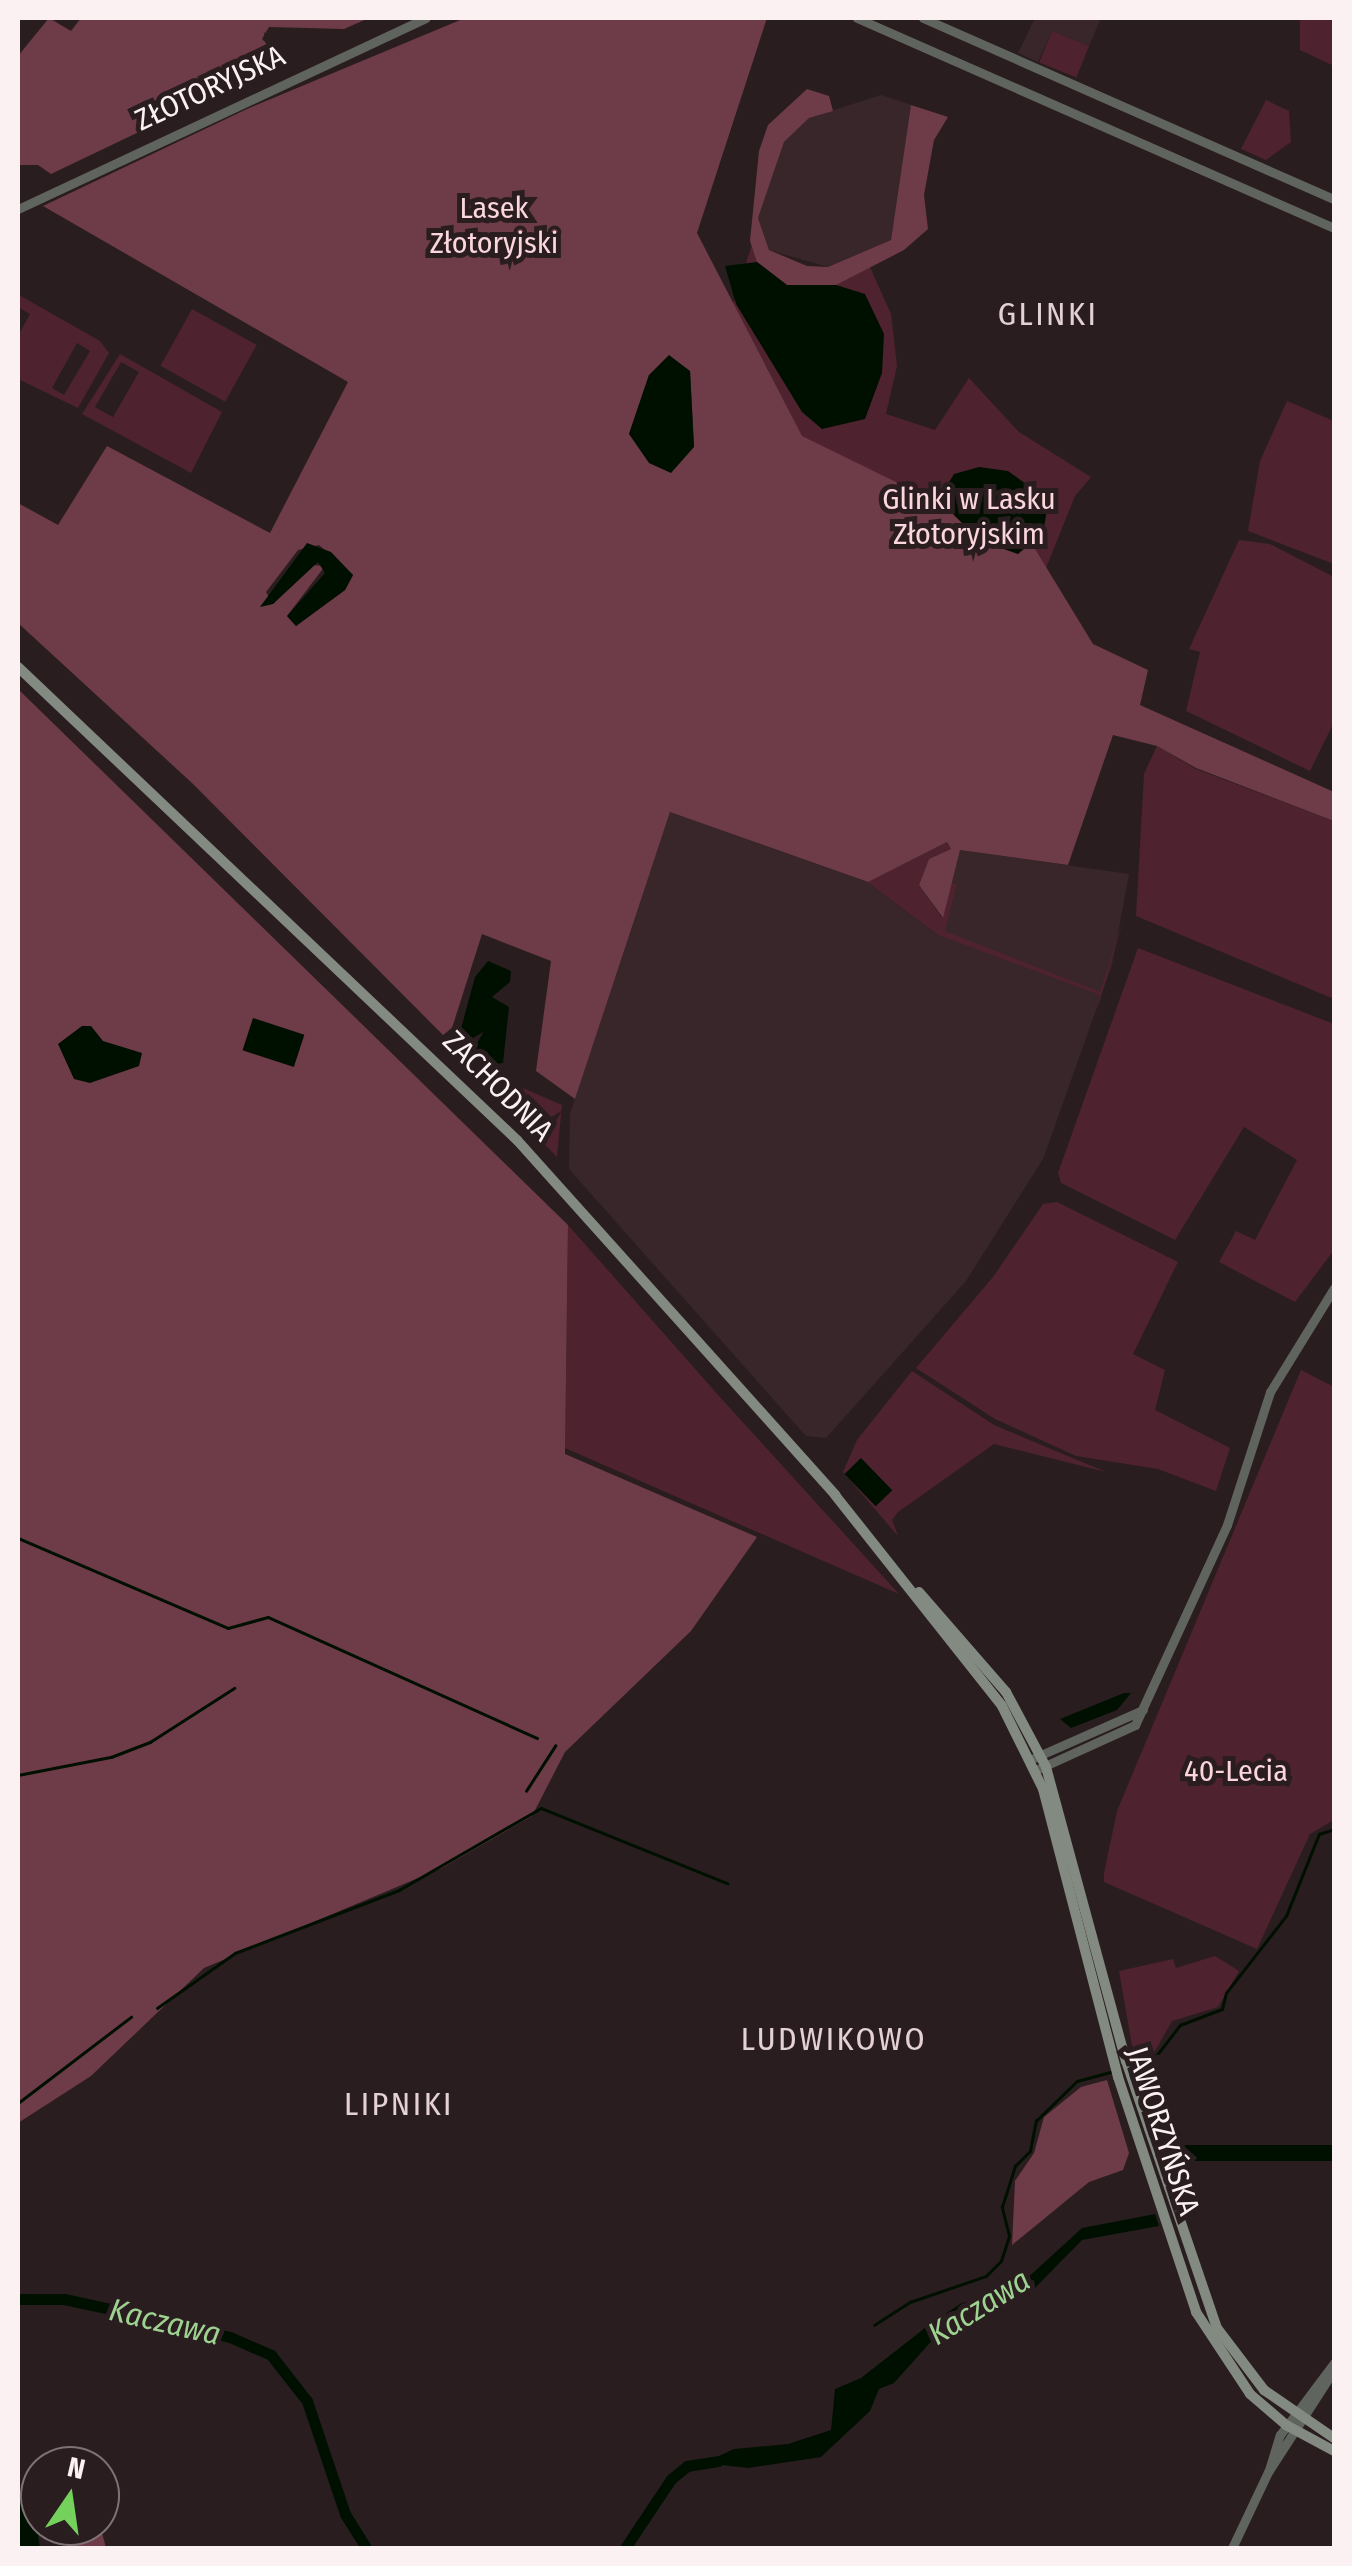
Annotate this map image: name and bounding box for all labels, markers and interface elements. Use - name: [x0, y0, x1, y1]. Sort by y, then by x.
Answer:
- street label: ZŁOTORYJSKA: [129, 38, 291, 138]
- park label: Lasek Złotoryjski: [430, 190, 558, 260]
- district label: GLINKI: [998, 295, 1098, 333]
- park label: Glinki w Lasku Złotoryjskim: [882, 481, 1056, 552]
- street label: ZACHODNIA: [435, 1023, 561, 1149]
- park label: 40-Lecia: [1184, 1753, 1288, 1789]
- district label: LUDWIKOWO: [741, 2020, 927, 2058]
- street label: JAWORZYŃSKA: [1119, 2042, 1207, 2220]
- district label: LIPNIKI: [344, 2085, 454, 2123]
- water label: Kaczawa: [921, 2261, 1037, 2353]
- water label: Kaczawa: [106, 2291, 224, 2353]
- north arrow: [20, 2446, 120, 2546]
- text: N: [65, 2450, 88, 2486]

